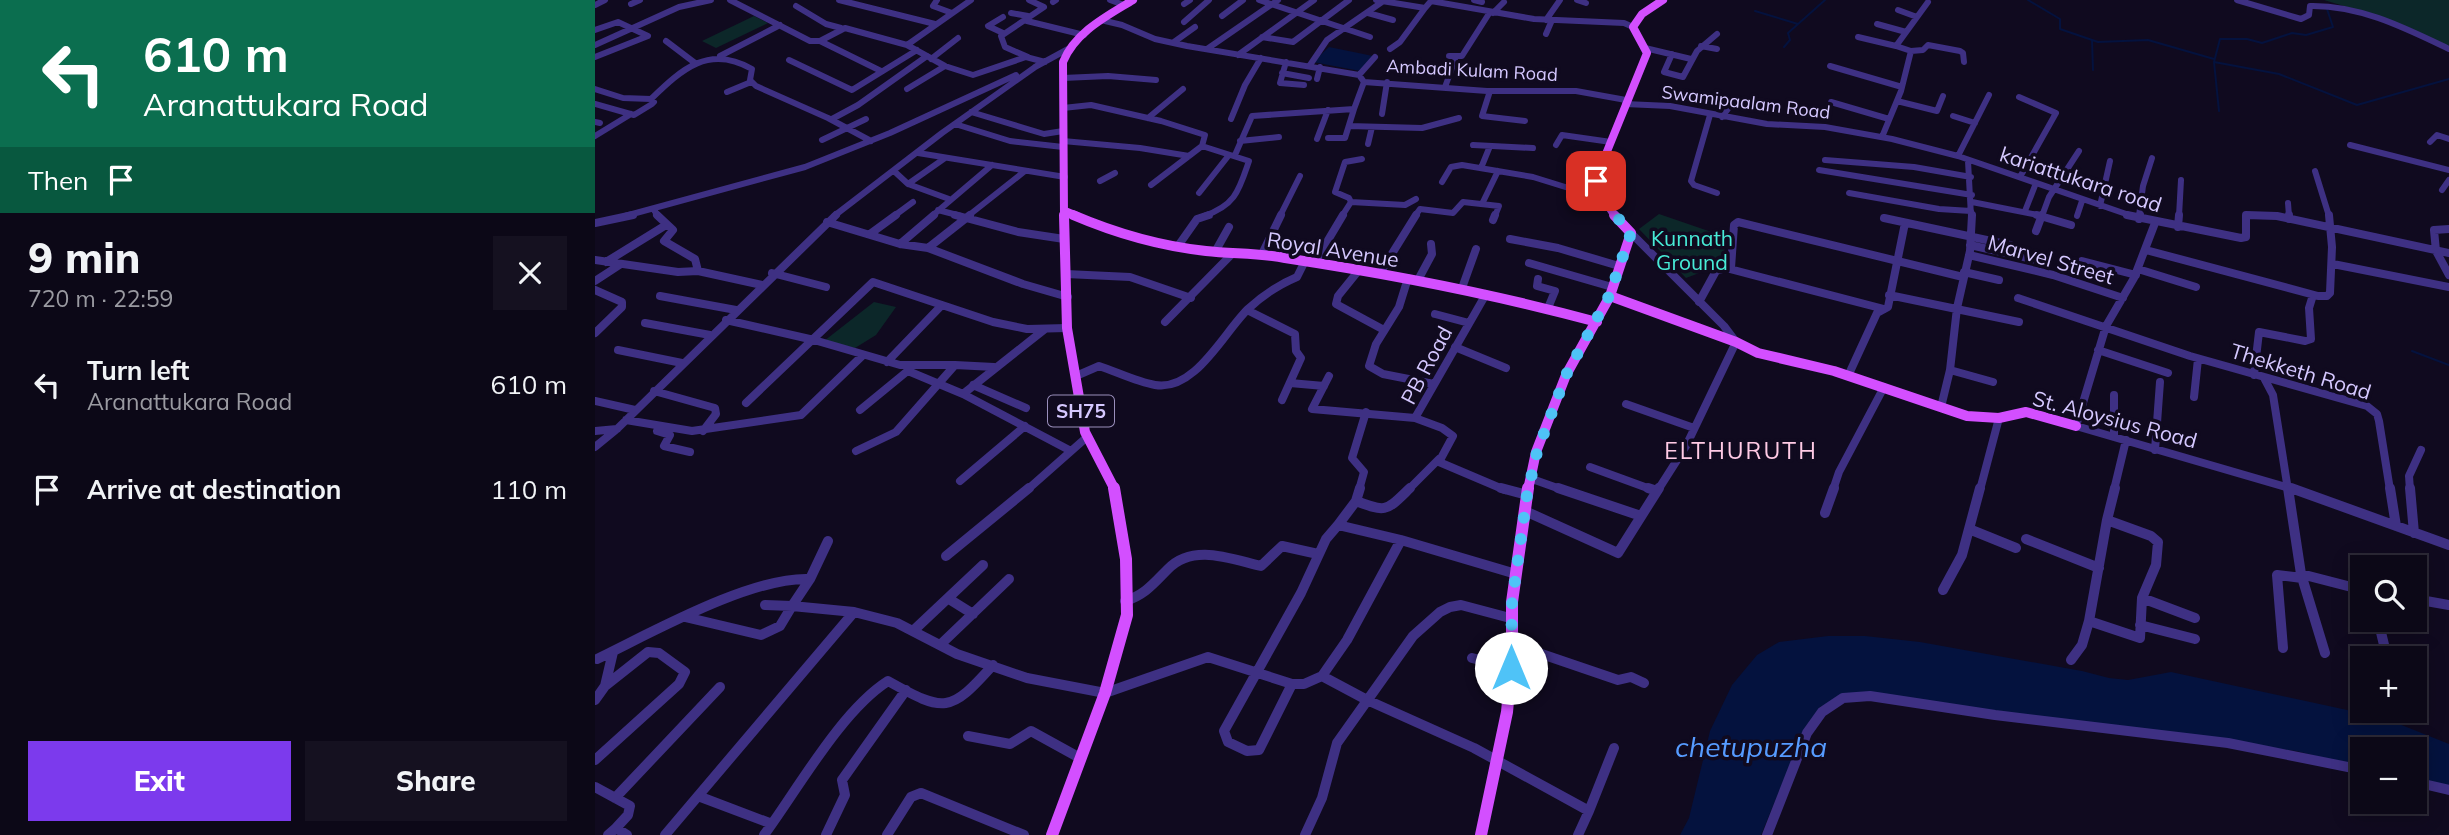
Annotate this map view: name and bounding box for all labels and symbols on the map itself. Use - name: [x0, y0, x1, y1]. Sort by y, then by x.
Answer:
- street label: Ambadi Kulam Road: [1386, 54, 1558, 86]
- street label: Swamipaalam Road: [1660, 80, 1832, 124]
- street label: kariattukara road: [1997, 141, 2165, 217]
- pin: [1566, 151, 1626, 211]
- park label: Kunnath Ground: [1651, 225, 1733, 275]
- street label: Royal Avenue: [1265, 226, 1401, 272]
- street label: Marvel Street: [1985, 229, 2117, 289]
- street label: PB Road: [1395, 321, 1457, 409]
- street label: Thekketh Road: [2227, 337, 2375, 405]
- street label: St. Aloysius Road: [2030, 385, 2200, 453]
- road number: SH75: [1048, 396, 1114, 426]
- district label: ELTHURUTH: [1664, 436, 1818, 465]
- position arrow: [1474, 631, 1548, 705]
- water label: chetupuzha: [1675, 729, 1827, 764]

